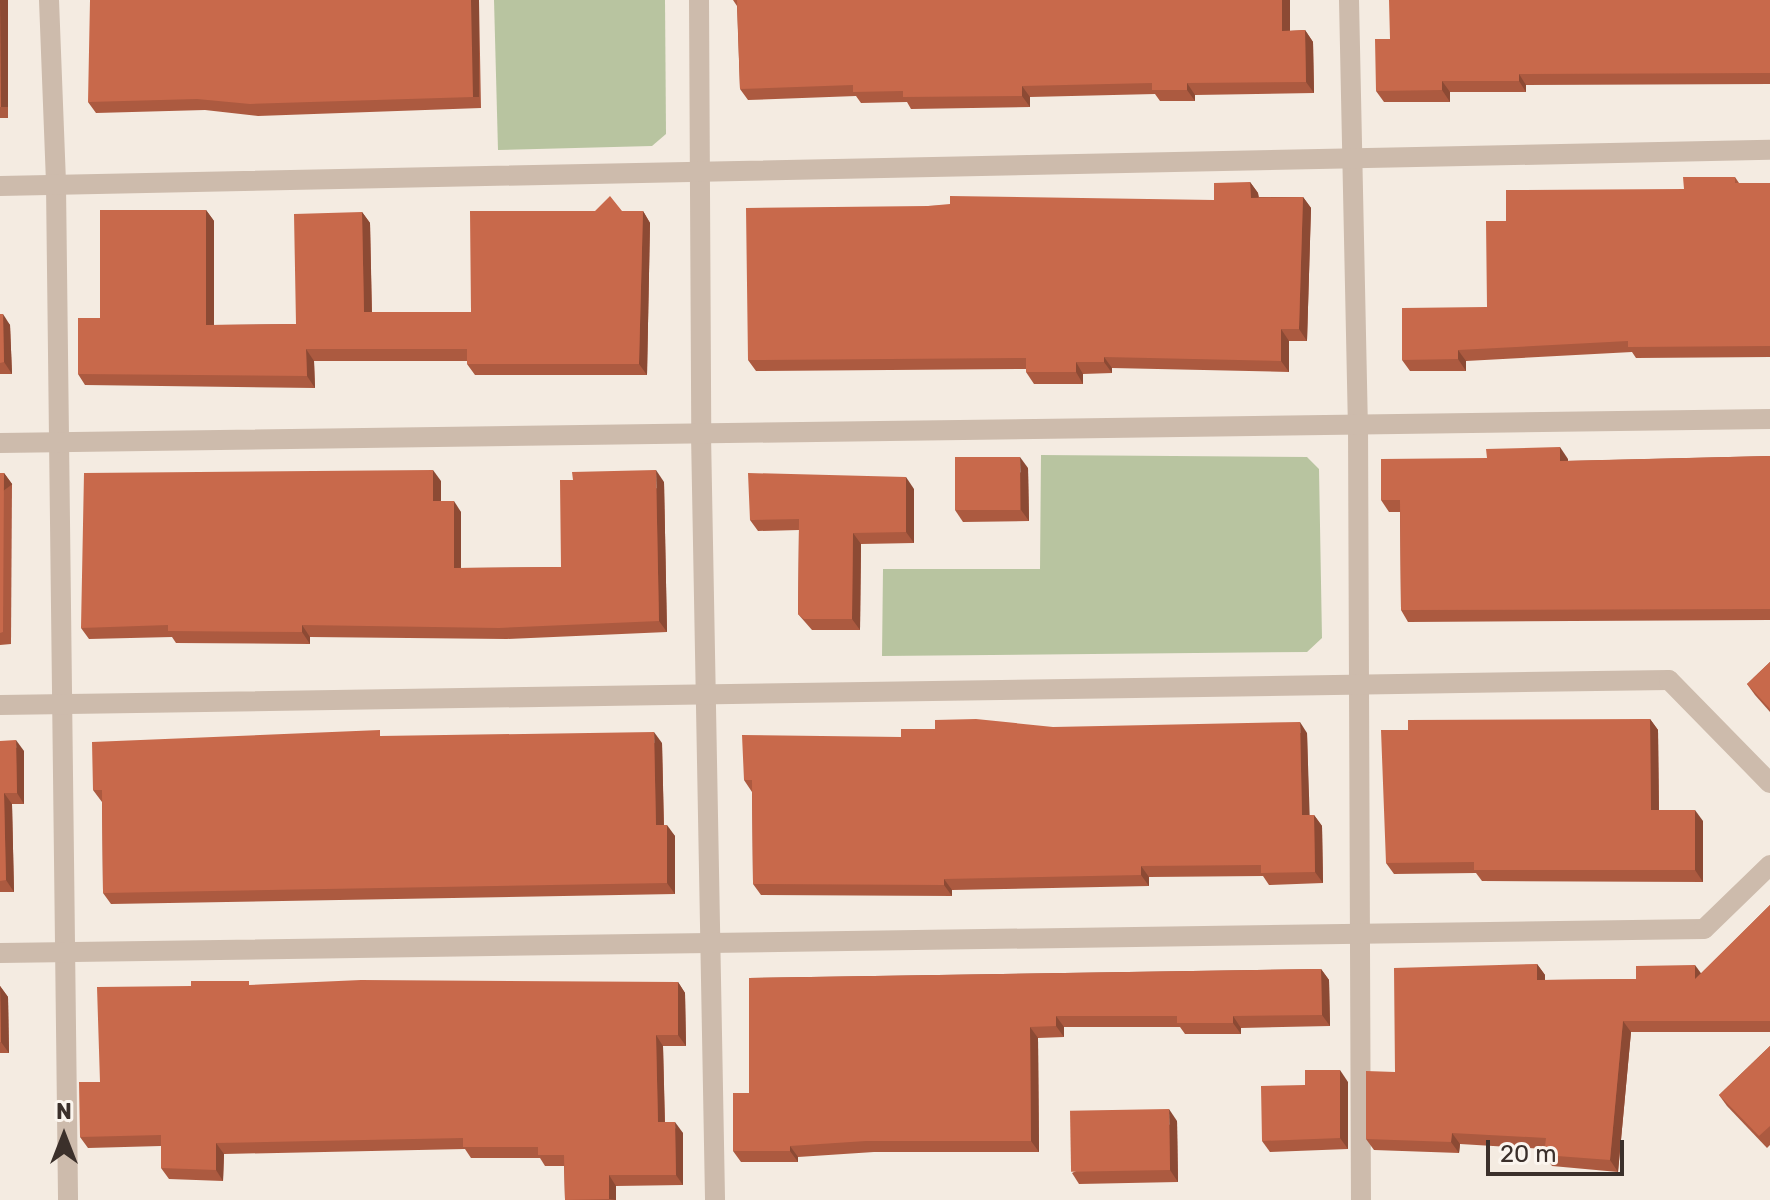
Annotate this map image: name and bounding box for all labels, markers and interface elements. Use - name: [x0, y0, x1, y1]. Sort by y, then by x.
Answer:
- north arrow: [24, 1096, 104, 1176]
- text: N: [56, 1098, 72, 1125]
- scale bar: [1490, 1124, 1628, 1174]
- text: 20 m: [1500, 1140, 1557, 1168]

